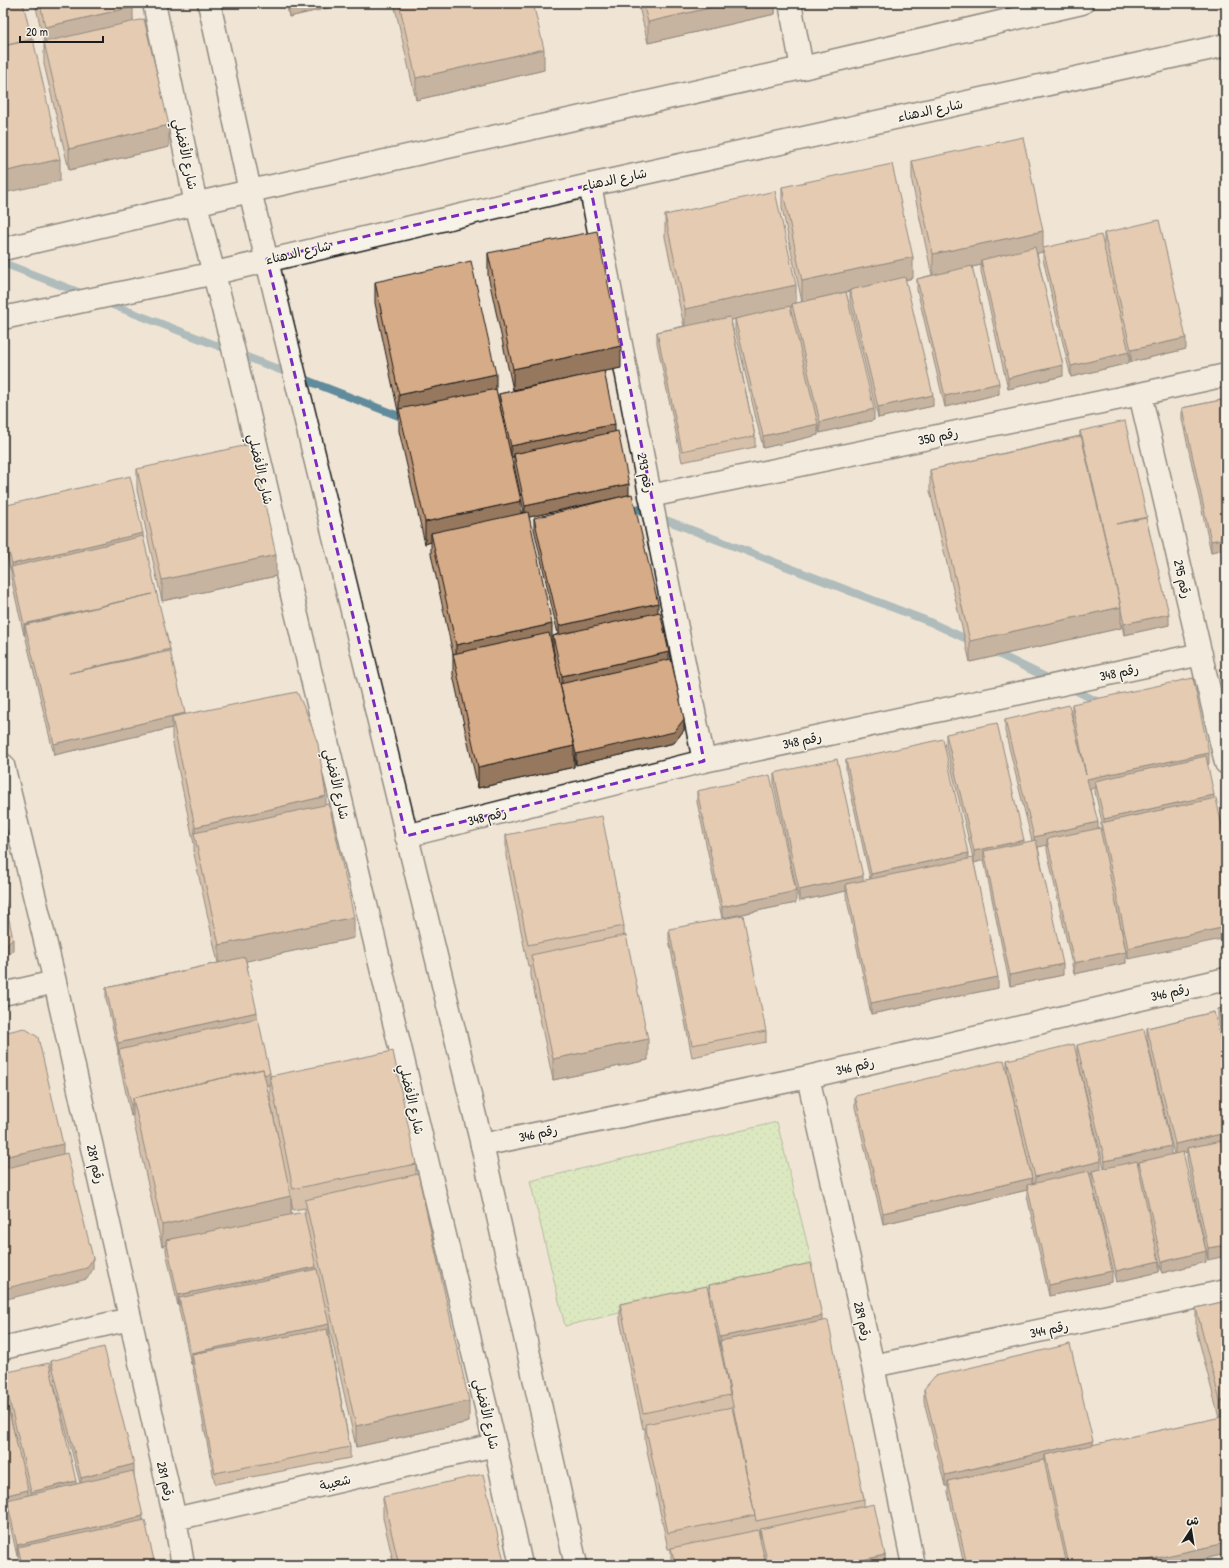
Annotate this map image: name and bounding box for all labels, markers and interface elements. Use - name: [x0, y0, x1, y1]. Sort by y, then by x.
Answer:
- scale bar: [20, 18, 103, 44]
- text: 20 m: [26, 23, 48, 40]
- street label: شارع الدهناء: [895, 94, 965, 127]
- street label: شارع الأفضلي: [167, 117, 202, 192]
- street label: شارع الدهناء: [579, 163, 649, 196]
- street label: شارع الدهناء: [263, 236, 333, 269]
- street label: رقم 350: [916, 423, 960, 451]
- street label: شارع الأفضلي: [241, 432, 278, 507]
- street label: رقم 293: [631, 452, 659, 495]
- street label: رقم 295: [1168, 558, 1196, 601]
- street label: رقم 348: [1098, 659, 1141, 687]
- street label: رقم 348: [781, 727, 824, 755]
- street label: شارع الأفضلي: [317, 747, 354, 822]
- street label: رقم 348: [466, 802, 509, 831]
- street label: رقم 346: [1149, 979, 1192, 1007]
- street label: رقم 346: [834, 1053, 877, 1081]
- street label: شارع الأفضلي: [392, 1062, 429, 1137]
- street label: رقم 346: [517, 1120, 559, 1148]
- street label: رقم 281: [81, 1143, 109, 1186]
- street label: رقم 289: [848, 1300, 876, 1343]
- street label: رقم 344: [1028, 1316, 1070, 1344]
- street label: شارع الأفضلي: [467, 1377, 504, 1452]
- street label: رقم 281: [151, 1460, 179, 1503]
- street label: شعيبة: [318, 1470, 352, 1494]
- north arrow: [1171, 1510, 1211, 1550]
- text: ش: [1186, 1512, 1200, 1528]

